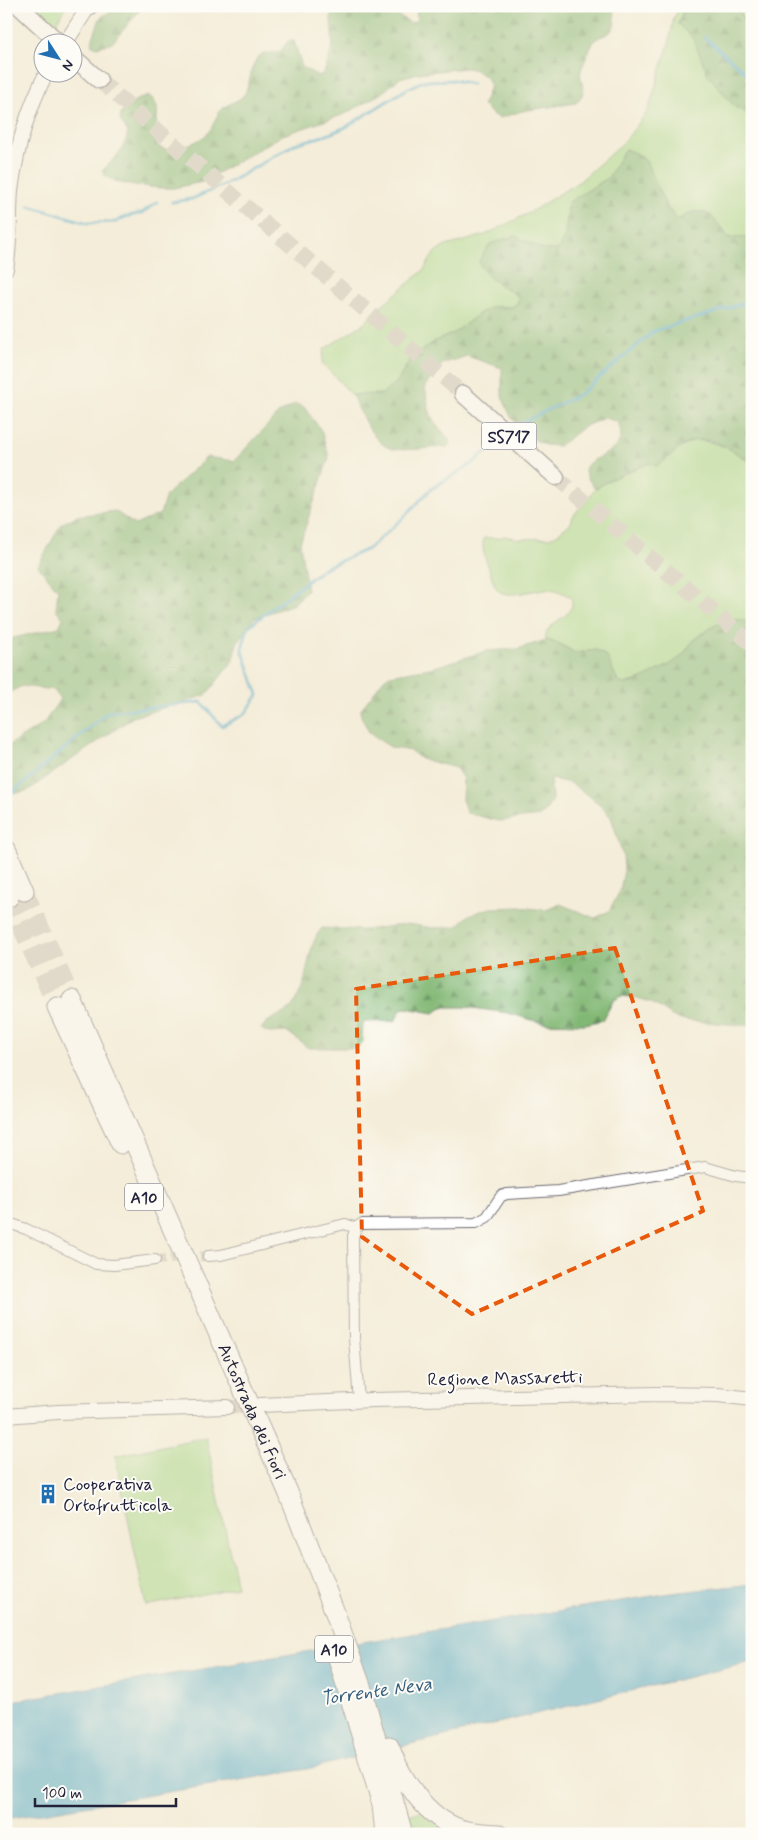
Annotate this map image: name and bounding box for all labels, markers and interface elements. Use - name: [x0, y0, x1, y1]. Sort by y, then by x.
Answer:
- north arrow: [32, 32, 82, 82]
- text: N: [58, 56, 78, 74]
- road number: SS717: [482, 422, 536, 450]
- road number: A10: [125, 1184, 163, 1210]
- street label: Autostrada dei Fiori: [211, 1340, 292, 1483]
- street label: Regione Massaretti: [427, 1366, 583, 1394]
- place label: Cooperativa Ortofrutticola: [63, 1473, 172, 1518]
- building icon: Cooperativa Ortofrutticola: [37, 1483, 59, 1505]
- road number: A10: [315, 1636, 353, 1662]
- water label: Torrente Neva: [319, 1671, 434, 1712]
- scale bar: [35, 1775, 176, 1807]
- text: 100 m: [42, 1784, 82, 1804]

